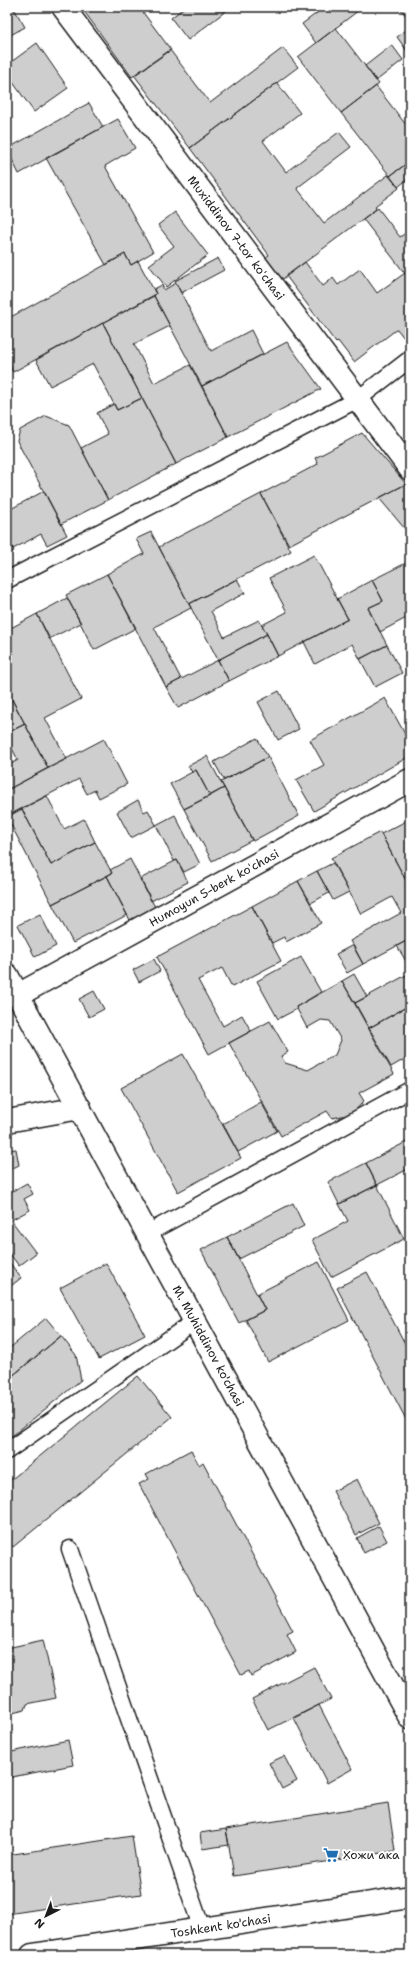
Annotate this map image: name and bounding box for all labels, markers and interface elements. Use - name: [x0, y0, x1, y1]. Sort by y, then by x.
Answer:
- street label: Muxiddinov 7-tor koʻchasi: [184, 173, 288, 303]
- street label: Humoyun 5-berk koʻchasi: [146, 846, 282, 930]
- street label: M. Muhiddinov ko'chasi: [169, 1282, 248, 1409]
- supermarket icon: Хожи ака: [322, 1846, 340, 1864]
- place label: Хожи ака: [343, 1847, 400, 1863]
- north arrow: [26, 1896, 66, 1936]
- street label: Toshkent ko'chasi: [170, 1910, 272, 1942]
- text: N: [31, 1914, 48, 1932]

